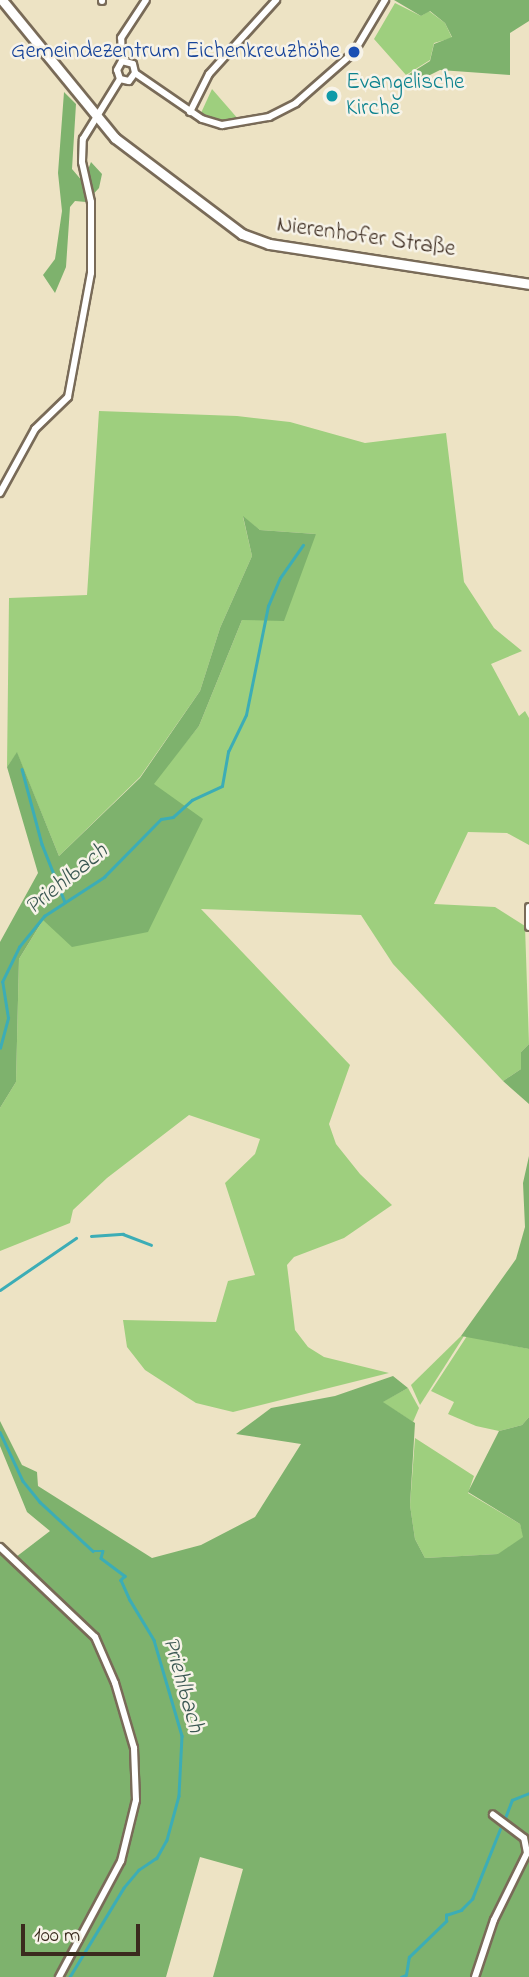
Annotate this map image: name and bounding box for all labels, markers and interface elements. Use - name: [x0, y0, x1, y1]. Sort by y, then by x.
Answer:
- place label: Gemeindezentrum Eichenkreuzhöhe: [11, 38, 340, 66]
- marker: Gemeindezentrum Eichenkreuzhöhe: [346, 44, 362, 60]
- place label: Evangelische Kirche: [346, 69, 464, 123]
- marker: Evangelische Kirche: [324, 88, 340, 104]
- street label: Nierenhofer Straße: [275, 212, 457, 264]
- water label: Priehlbach: [20, 838, 114, 922]
- water label: Priehlbach: [155, 1634, 209, 1736]
- scale bar: [24, 1910, 144, 1954]
- text: 100 m: [34, 1921, 80, 1951]

